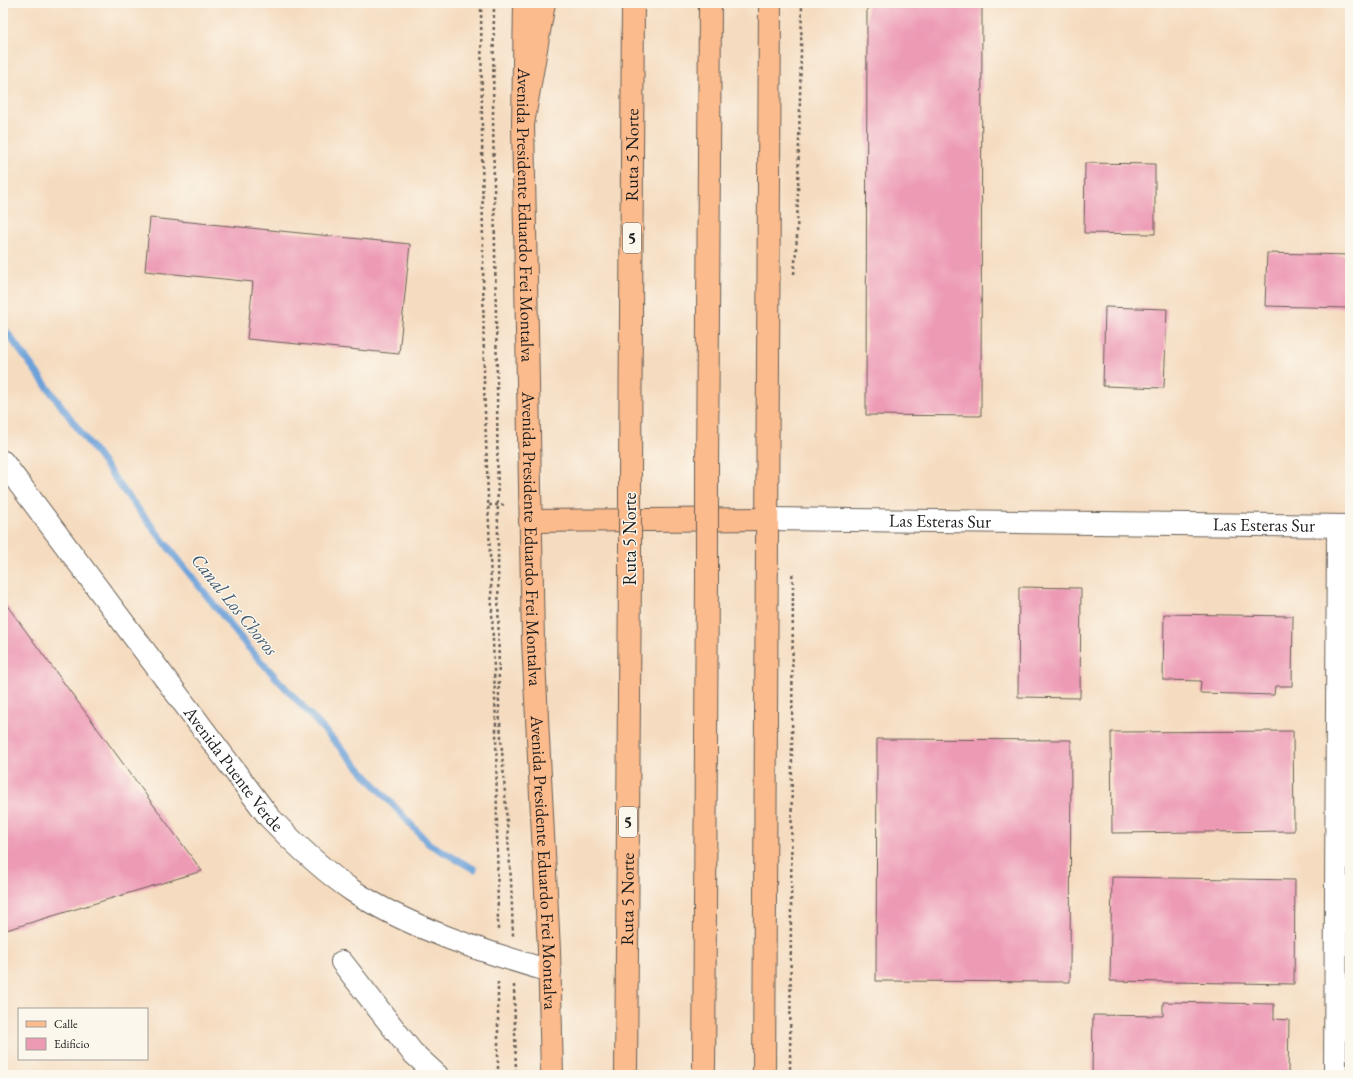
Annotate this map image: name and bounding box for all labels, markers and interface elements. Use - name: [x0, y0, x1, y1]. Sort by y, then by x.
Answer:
- street label: Avenida Presidente Eduardo Frei Montalva: [512, 67, 540, 363]
- street label: Ruta 5 Norte: [620, 108, 643, 202]
- road number: 5: [623, 223, 641, 253]
- street label: Avenida Presidente Eduardo Frei Montalva: [517, 390, 547, 687]
- street label: Ruta 5 Norte: [618, 493, 641, 585]
- street label: Las Esteras Sur: [889, 508, 991, 533]
- street label: Las Esteras Sur: [1213, 512, 1315, 537]
- water label: Canal Los Choros: [186, 548, 284, 661]
- street label: Avenida Puente Verde: [179, 701, 289, 836]
- street label: Avenida Presidente Eduardo Frei Montalva: [526, 714, 562, 1011]
- road number: 5: [619, 807, 637, 837]
- street label: Ruta 5 Norte: [615, 852, 639, 946]
- legend: [18, 1008, 148, 1060]
- text: Calle: [54, 1016, 78, 1032]
- text: Edificio: [54, 1036, 90, 1052]

